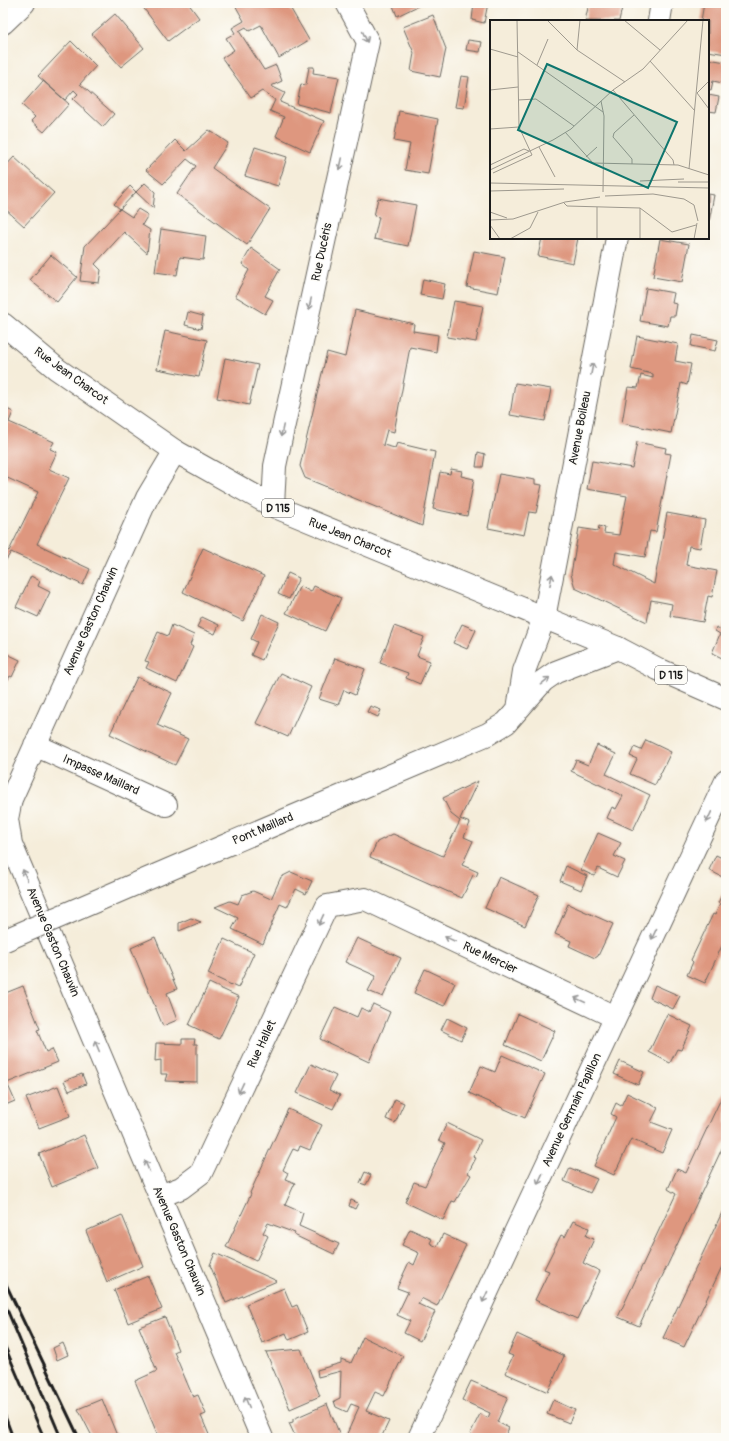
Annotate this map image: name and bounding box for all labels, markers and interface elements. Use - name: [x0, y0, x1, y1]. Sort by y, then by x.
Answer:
- inset map: [490, 20, 709, 239]
- one-way arrow: [362, 31, 369, 43]
- one-way arrow: [337, 157, 345, 170]
- street label: Rue Ducéris: [309, 221, 336, 282]
- one-way arrow: [306, 298, 314, 311]
- street label: Rue Jean Charcot: [31, 344, 111, 408]
- one-way arrow: [588, 363, 596, 376]
- street label: Avenue Boileau: [565, 390, 595, 466]
- one-way arrow: [278, 425, 286, 438]
- road number: D 115: [262, 499, 294, 517]
- street label: Rue Jean Charcot: [306, 515, 394, 562]
- street label: Avenue Gaston Chauvin: [60, 564, 122, 678]
- one-way arrow: [548, 573, 556, 586]
- road number: D 115: [655, 666, 687, 684]
- one-way arrow: [540, 676, 550, 685]
- street label: Impasse Maillard: [60, 751, 142, 799]
- street label: Pont Maillard: [230, 809, 296, 849]
- one-way arrow: [705, 810, 712, 822]
- one-way arrow: [20, 869, 28, 881]
- street label: Avenue Gaston Chauvin: [23, 885, 83, 999]
- one-way arrow: [317, 913, 324, 925]
- one-way arrow: [650, 928, 657, 940]
- one-way arrow: [444, 935, 456, 942]
- street label: Rue Mercier: [460, 939, 520, 978]
- one-way arrow: [575, 996, 587, 1003]
- street label: Rue Hallet: [244, 1018, 280, 1070]
- one-way arrow: [93, 1041, 100, 1053]
- street label: Avenue Germain Papillon: [539, 1051, 605, 1169]
- one-way arrow: [237, 1081, 244, 1093]
- one-way arrow: [143, 1161, 151, 1173]
- one-way arrow: [536, 1172, 543, 1184]
- street label: Avenue Gaston Chauvin: [149, 1184, 209, 1298]
- one-way arrow: [481, 1290, 488, 1302]
- one-way arrow: [242, 1396, 250, 1408]

